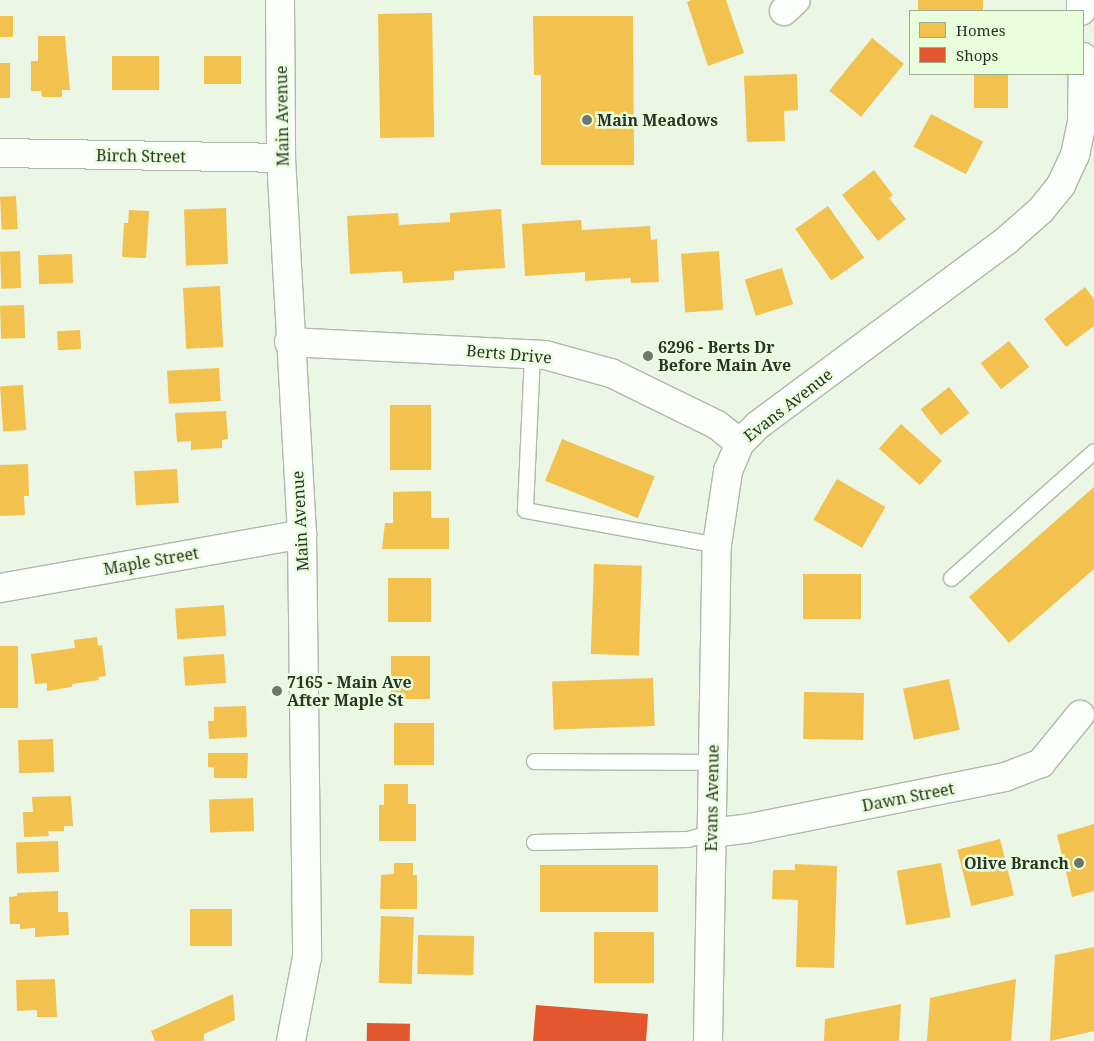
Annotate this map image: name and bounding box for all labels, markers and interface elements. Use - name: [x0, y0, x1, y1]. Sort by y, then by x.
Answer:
- legend: [909, 10, 1084, 75]
- text: Homes: [956, 20, 1006, 40]
- text: Shops: [956, 45, 998, 65]
- street label: Main Avenue: [272, 65, 292, 167]
- place label: Main Meadows: [597, 110, 718, 130]
- marker: Main Meadows: [581, 114, 593, 126]
- street label: Birch Street: [96, 146, 186, 166]
- place label: 6296 - Berts Dr Before Main Ave: [658, 337, 791, 375]
- street label: Berts Drive: [465, 341, 553, 367]
- marker: 6296 - Berts Dr Before Main Ave: [642, 350, 654, 362]
- street label: Evans Avenue: [740, 364, 836, 446]
- street label: Main Avenue: [288, 470, 312, 572]
- street label: Maple Street: [102, 543, 200, 579]
- place label: 7165 - Main Ave After Maple St: [287, 672, 412, 710]
- marker: 7165 - Main Ave After Maple St: [271, 685, 283, 697]
- street label: Evans Avenue: [701, 744, 723, 852]
- street label: Dawn Street: [860, 779, 956, 815]
- place label: Olive Branch: [964, 853, 1069, 873]
- marker: Olive Branch: [1073, 857, 1085, 869]

